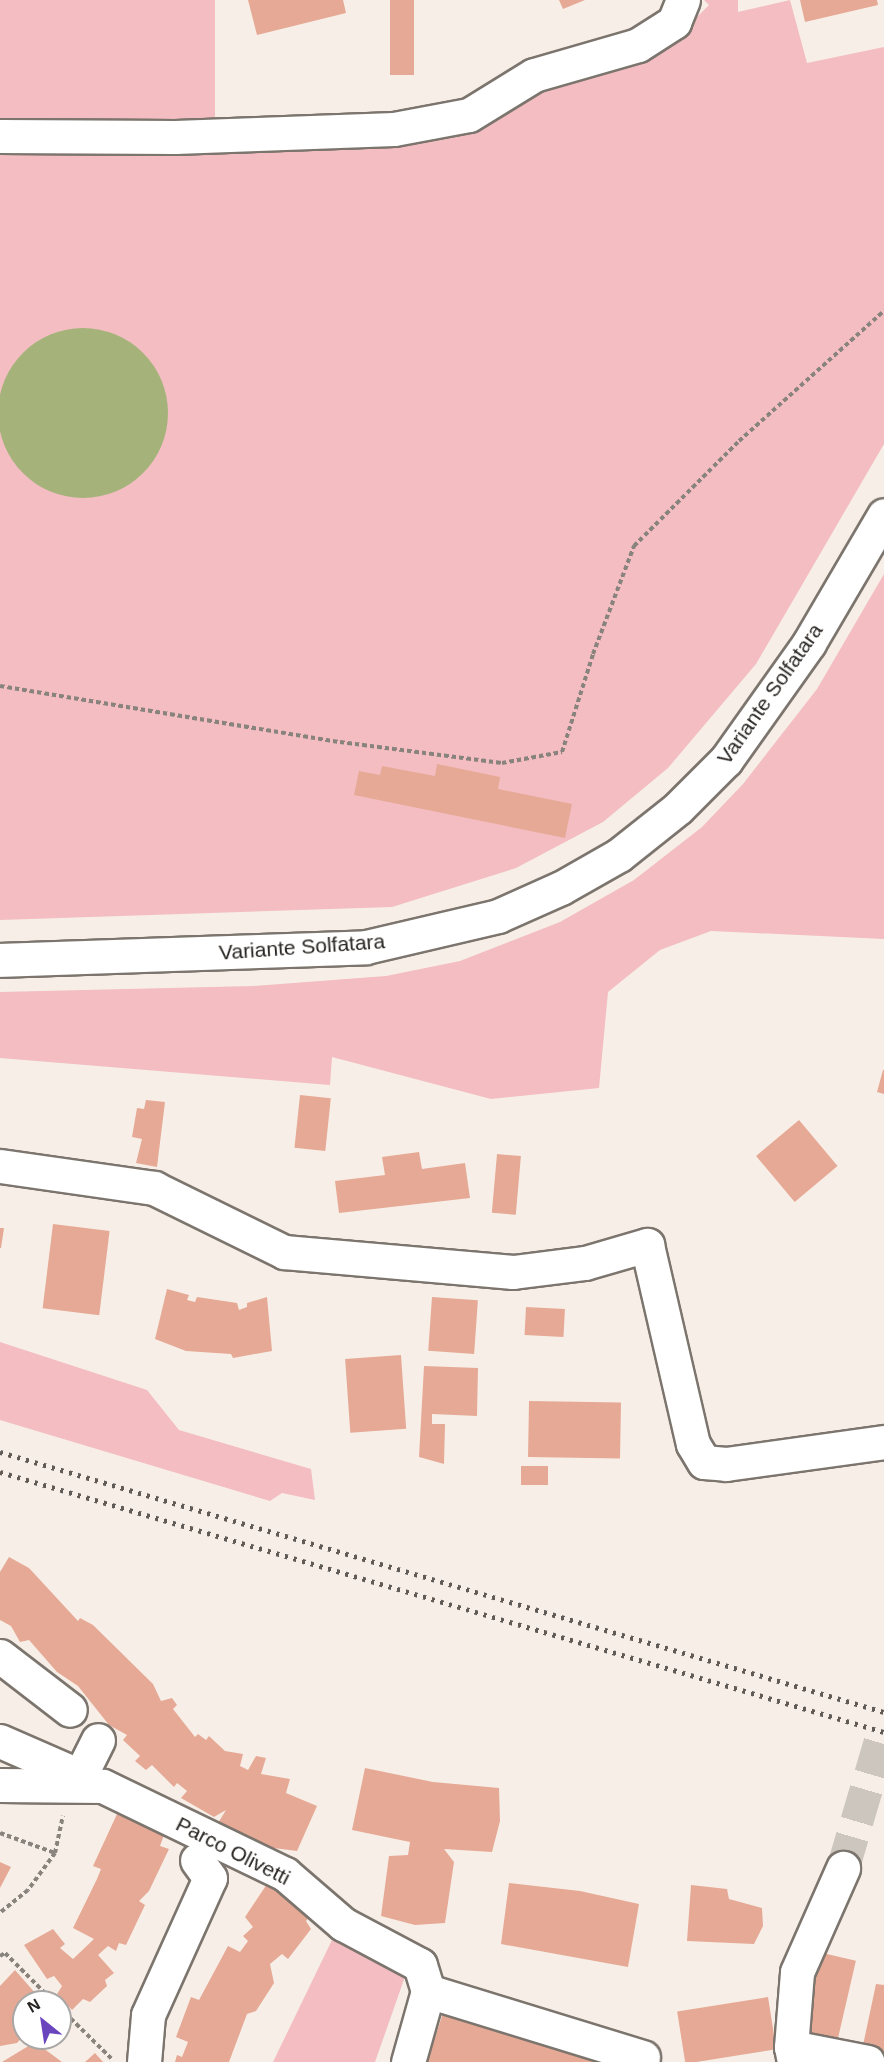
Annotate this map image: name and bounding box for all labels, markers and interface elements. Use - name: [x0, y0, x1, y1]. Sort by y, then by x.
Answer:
- street label: Variante Solfatara: [712, 619, 828, 769]
- street label: Variante Solfatara: [218, 929, 386, 965]
- street label: Parco Olivetti: [172, 1811, 294, 1891]
- north arrow: [12, 1990, 72, 2050]
- text: N: [24, 1995, 43, 2016]

